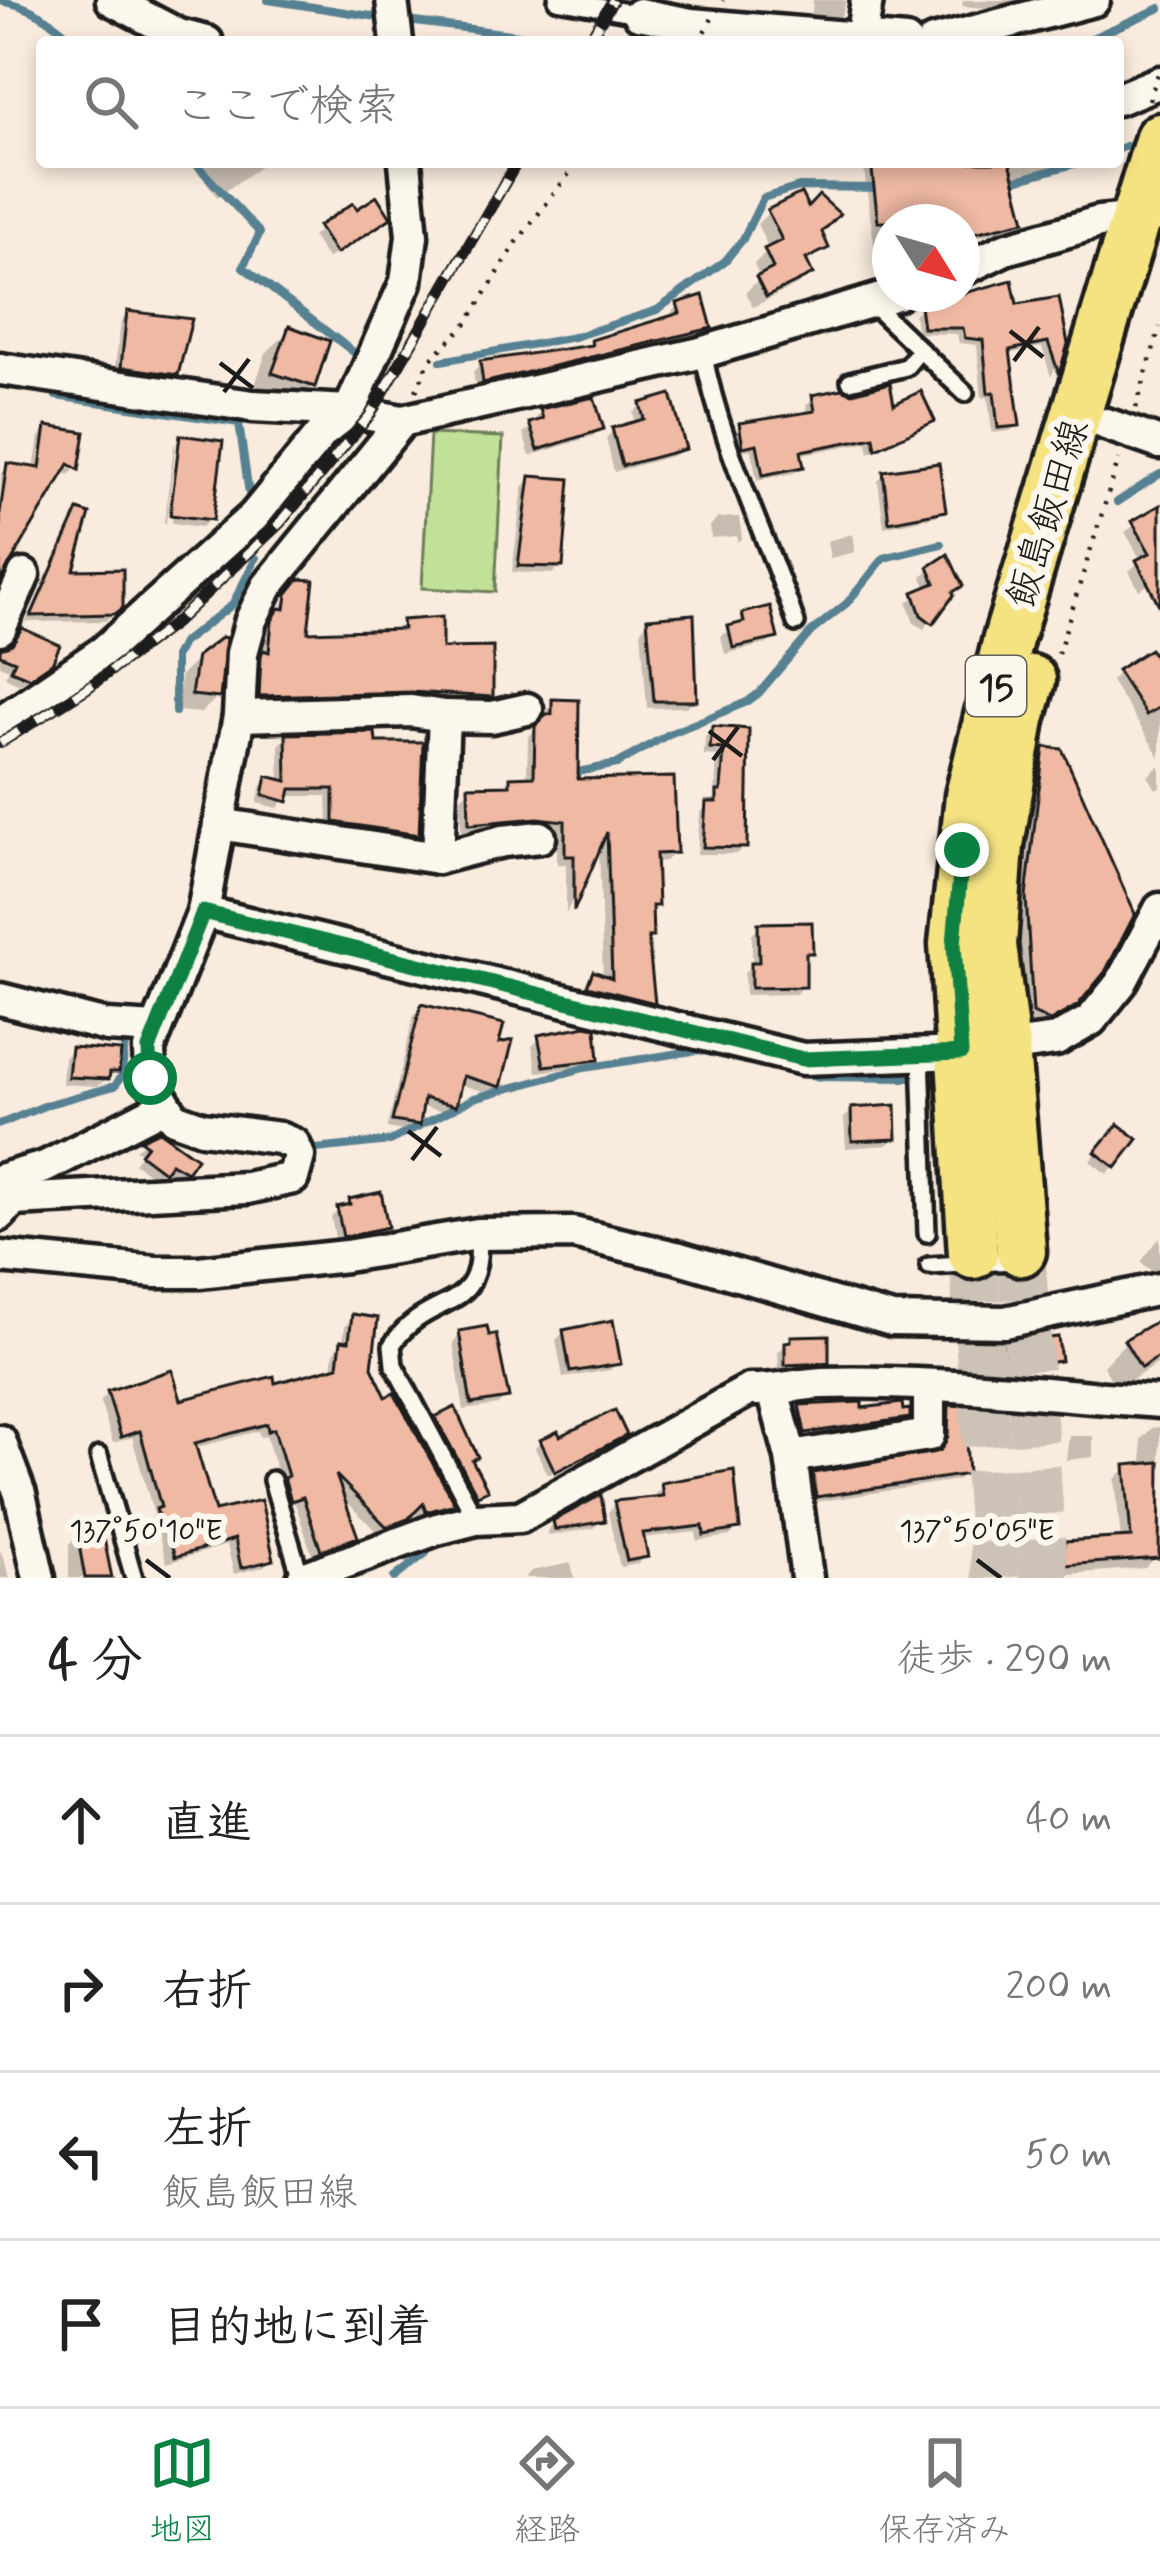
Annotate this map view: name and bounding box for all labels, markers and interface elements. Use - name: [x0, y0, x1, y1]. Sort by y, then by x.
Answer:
- search box: [36, 36, 1124, 168]
- icon: search: [78, 69, 144, 135]
- text: ここで検索: [174, 78, 399, 137]
- north arrow: [872, 204, 980, 312]
- street label: 飯島飯田線: [996, 413, 1102, 615]
- road number: 15: [966, 656, 1026, 716]
- route end: [935, 823, 989, 877]
- route start: [123, 1051, 177, 1105]
- text: 137°50'10"E: [69, 1512, 223, 1551]
- text: 137°50'05"E: [899, 1512, 1055, 1551]
- text: 4 分: [48, 1629, 142, 1695]
- text: 徒歩 · 290 m: [897, 1635, 1112, 1686]
- icon: ahead: [48, 1787, 114, 1853]
- text: 40 m: [1025, 1794, 1112, 1845]
- text: 直進: [162, 1795, 252, 1854]
- icon: right: [48, 1955, 114, 2021]
- text: 200 m: [1006, 1962, 1112, 2013]
- text: 右折: [162, 1963, 252, 2022]
- text: 左折: [162, 2101, 252, 2160]
- icon: left: [48, 2123, 114, 2189]
- text: 50 m: [1025, 2130, 1112, 2181]
- text: 飯島飯田線: [162, 2169, 357, 2220]
- icon: arrive: [48, 2291, 114, 2357]
- text: 目的地に到着: [162, 2299, 432, 2358]
- tab: 地図: [149, 2430, 215, 2553]
- tab: 経路: [514, 2430, 580, 2553]
- tab: 保存済み: [879, 2430, 1011, 2553]

